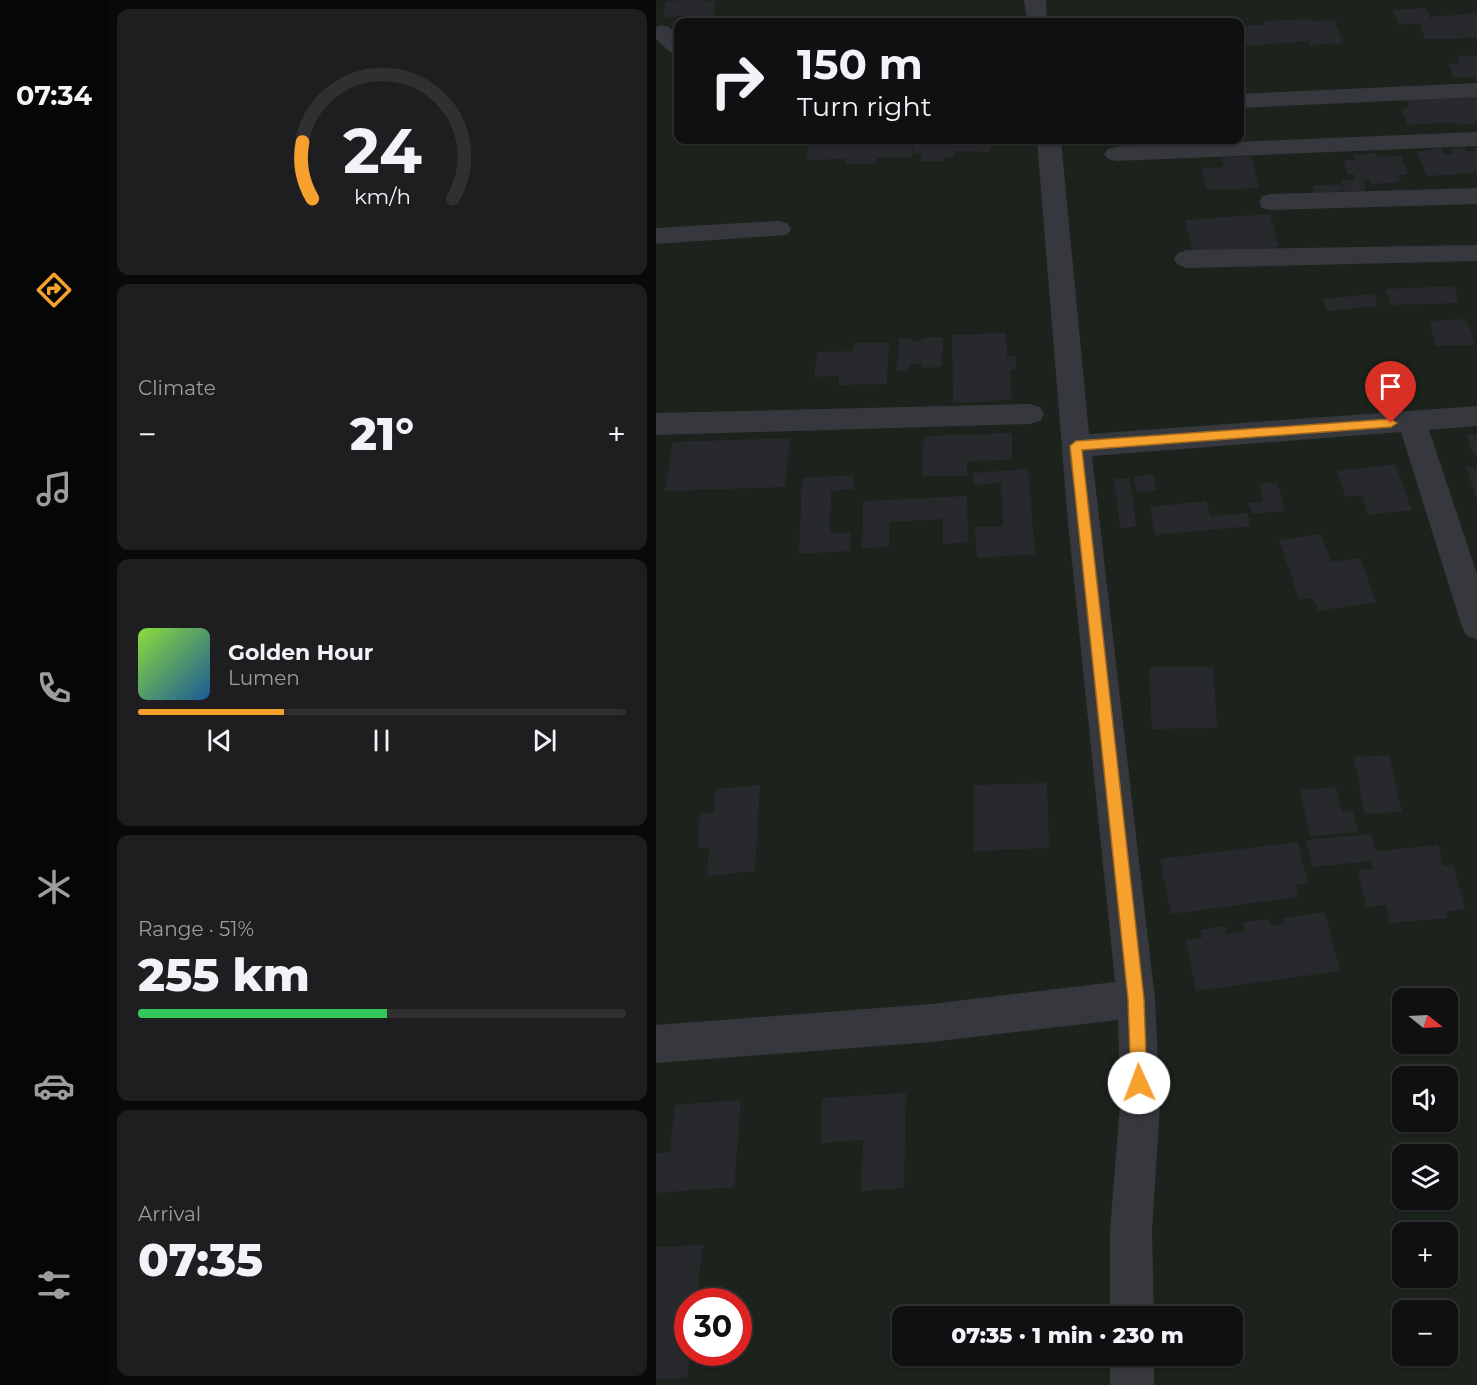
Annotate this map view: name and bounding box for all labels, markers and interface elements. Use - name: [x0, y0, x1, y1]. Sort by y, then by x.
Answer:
- text: 150 m: [797, 38, 923, 90]
- icon: right: [698, 42, 776, 120]
- text: 07:34: [16, 79, 92, 112]
- text: Turn right: [797, 90, 932, 123]
- text: 24: [342, 113, 422, 189]
- text: km/h: [353, 183, 411, 209]
- icon: directions: [33, 269, 75, 311]
- pin: [1365, 361, 1416, 423]
- icon: arrive: [1374, 370, 1407, 403]
- text: Climate: [138, 376, 216, 400]
- text: 21°: [350, 406, 414, 461]
- text: −: [138, 414, 157, 454]
- text: +: [607, 414, 626, 454]
- icon: music: [33, 468, 75, 510]
- text: Golden Hour: [228, 639, 373, 666]
- text: Lumen: [228, 666, 300, 690]
- icon: phone: [33, 667, 75, 709]
- icon: previous: [203, 724, 236, 757]
- icon: pause: [365, 724, 398, 757]
- icon: next: [528, 724, 561, 757]
- icon: climate: [33, 866, 75, 908]
- text: Range · 51%: [138, 917, 254, 941]
- text: 255 km: [138, 947, 310, 1002]
- north arrow: [1392, 988, 1458, 1054]
- map controls: [1392, 988, 1458, 1366]
- position arrow: [1107, 1051, 1171, 1115]
- icon: car: [33, 1065, 75, 1107]
- button: sound: [1392, 1066, 1458, 1132]
- button: layers: [1392, 1144, 1458, 1210]
- text: Arrival: [138, 1202, 201, 1226]
- button: +: [1392, 1222, 1458, 1288]
- text: 07:35: [138, 1232, 263, 1287]
- icon: filters: [33, 1264, 75, 1306]
- speed limit sign: 30: [674, 1288, 752, 1366]
- button: −: [1392, 1300, 1458, 1366]
- text: 07:35 · 1 min · 230 m: [951, 1322, 1184, 1349]

